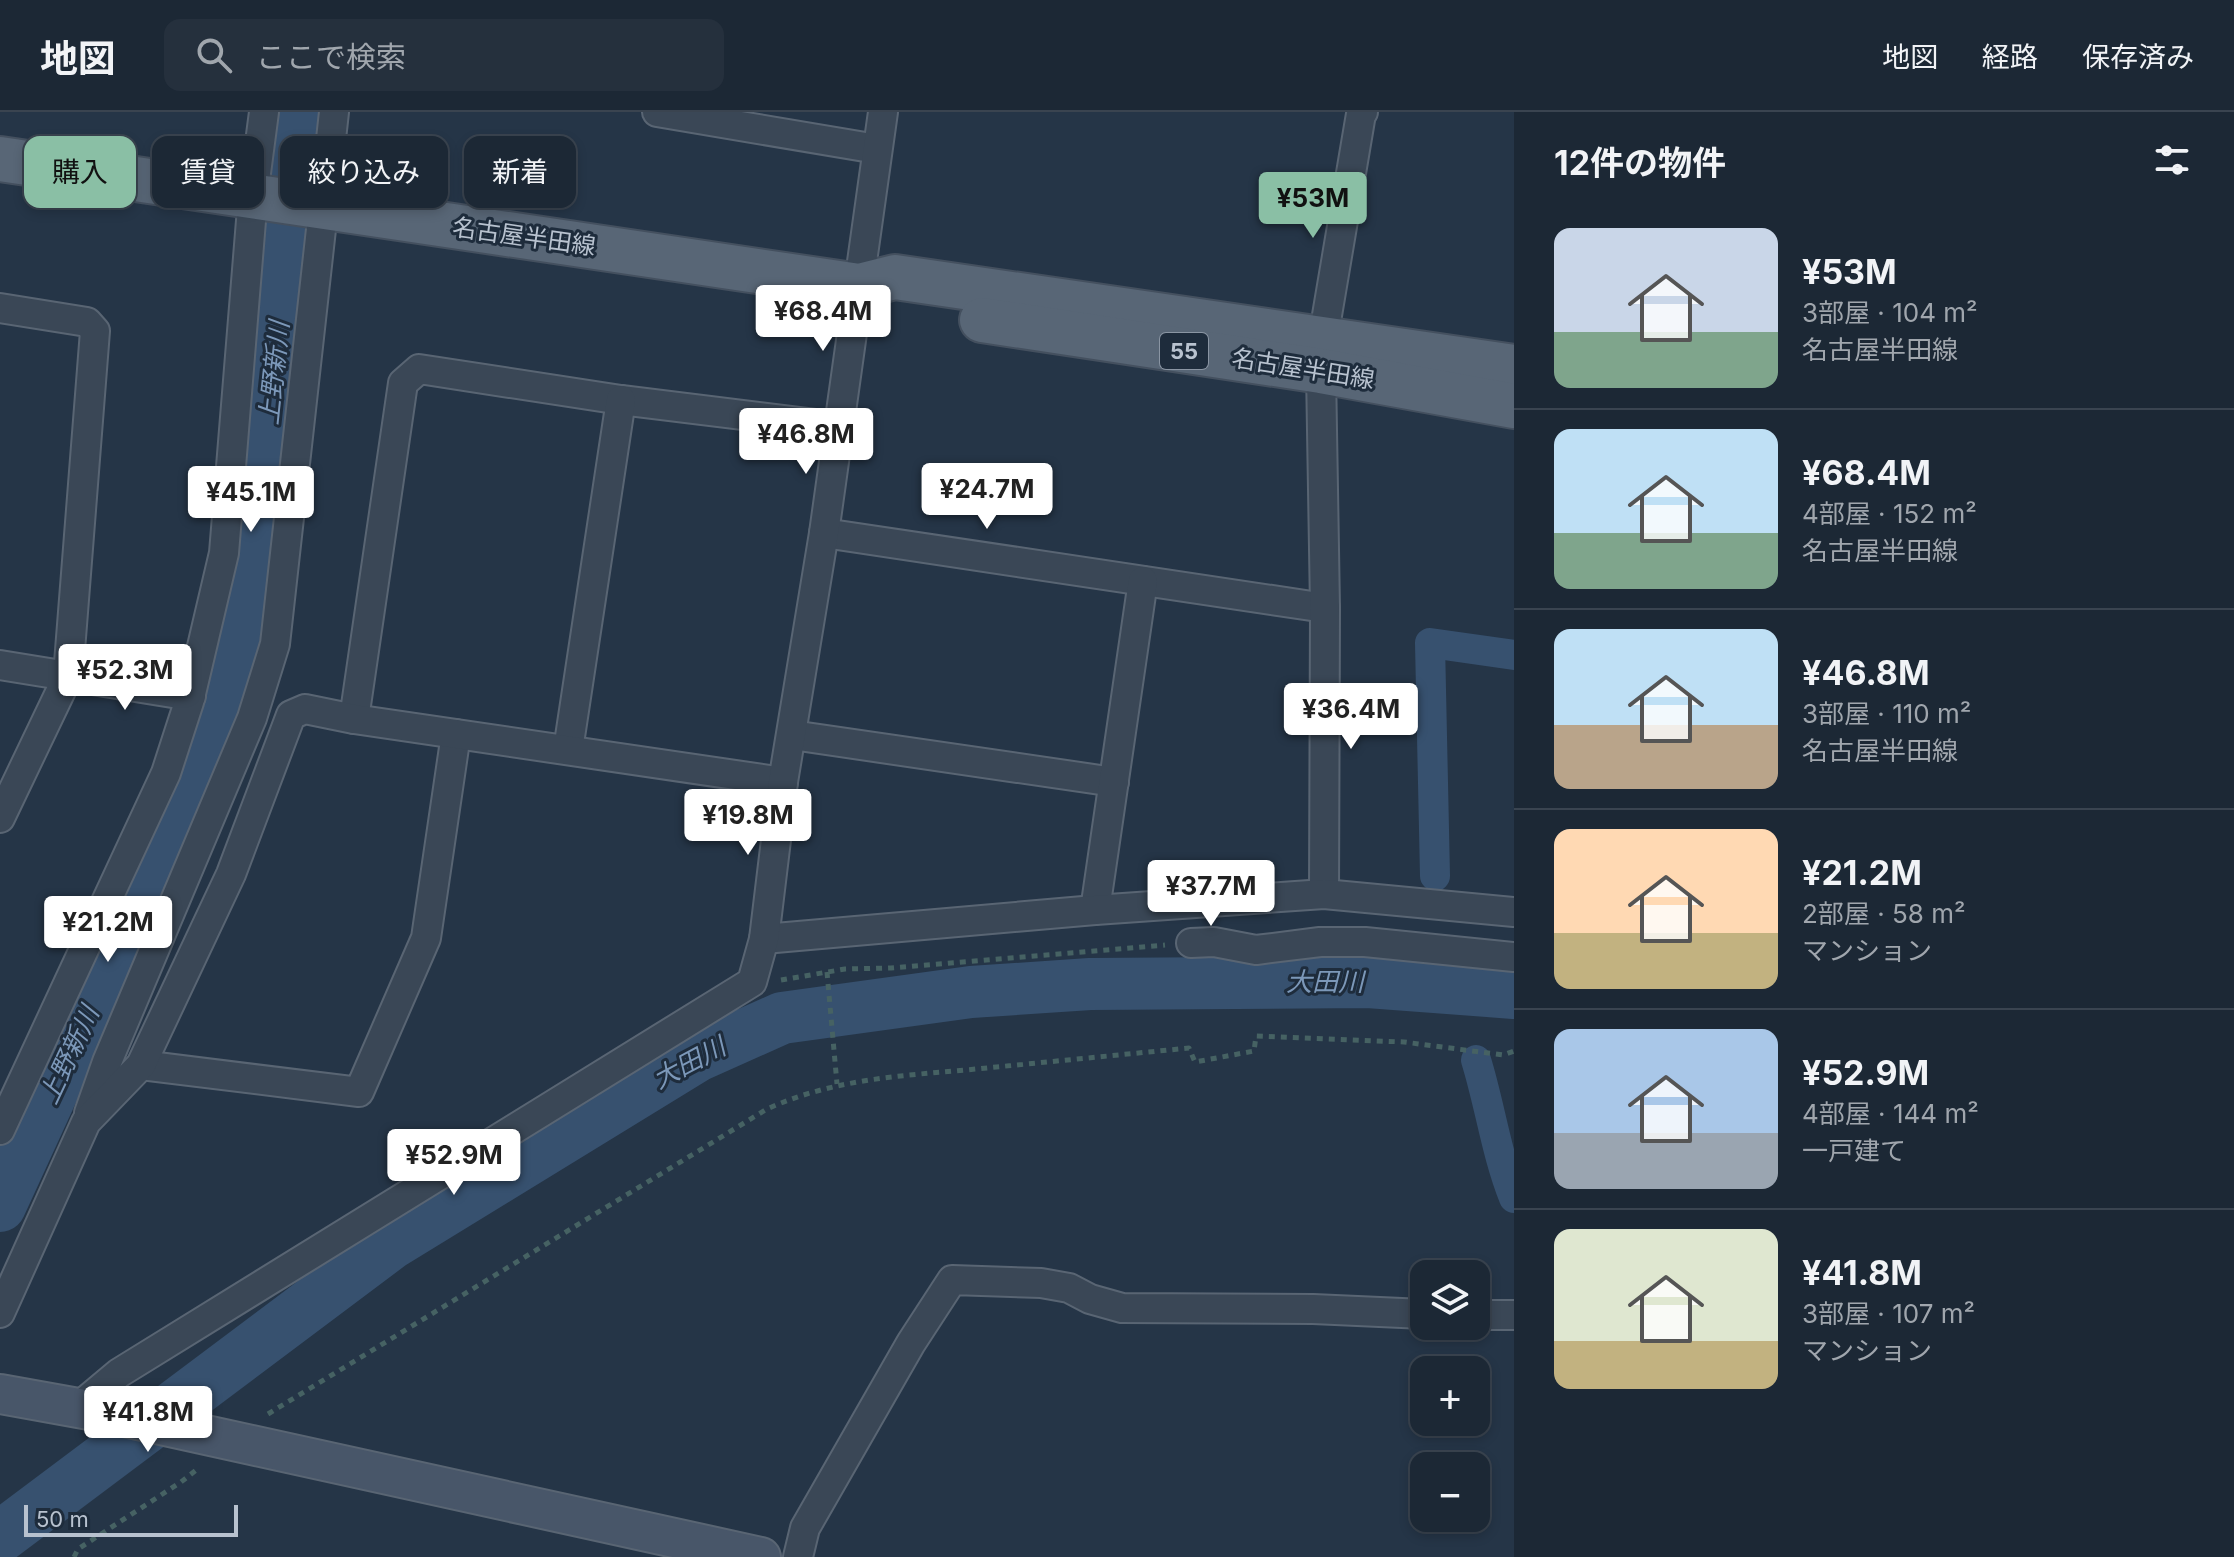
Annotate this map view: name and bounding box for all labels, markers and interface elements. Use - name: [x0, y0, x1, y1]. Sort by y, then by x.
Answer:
- search box: [164, 19, 724, 91]
- icon: search: [192, 33, 236, 77]
- text: 地図: [40, 35, 116, 81]
- text: ここで検索: [256, 39, 406, 75]
- text: 地図: [1882, 40, 1938, 74]
- text: 経路: [1982, 40, 2038, 74]
- text: 保存済み: [2082, 40, 2194, 74]
- chip: 購入: [24, 136, 136, 208]
- chip: 賃貸: [152, 136, 264, 208]
- chip: 絞り込み: [280, 136, 448, 208]
- chip: 新着: [464, 136, 576, 208]
- icon: filters: [2150, 138, 2194, 182]
- text: 12件の物件: [1554, 142, 1726, 183]
- pin: ¥53M: [1266, 172, 1360, 240]
- text: ¥53M: [1277, 182, 1349, 213]
- street label: 名古屋半田線: [451, 212, 597, 261]
- text: ¥53M: [1802, 251, 1897, 292]
- icon: home: [1618, 260, 1714, 356]
- pin: ¥68.4M: [758, 285, 888, 353]
- text: ¥68.4M: [774, 295, 872, 326]
- text: 3部屋 · 104 m²: [1802, 297, 1978, 328]
- water label: 上野新川: [253, 317, 295, 426]
- road number: 55: [1160, 333, 1208, 369]
- text: 名古屋半田線: [1802, 334, 1958, 365]
- street label: 名古屋半田線: [1230, 343, 1376, 394]
- pin: ¥46.8M: [741, 408, 871, 476]
- text: ¥46.8M: [757, 418, 855, 449]
- text: ¥68.4M: [1802, 452, 1931, 493]
- icon: home: [1618, 461, 1714, 557]
- pin: ¥24.7M: [922, 463, 1052, 531]
- pin: ¥45.1M: [186, 466, 316, 534]
- text: ¥24.7M: [940, 473, 1034, 504]
- text: ¥45.1M: [206, 476, 296, 507]
- text: 4部屋 · 152 m²: [1802, 498, 1977, 529]
- text: 名古屋半田線: [1802, 535, 1958, 566]
- pin: ¥52.3M: [60, 644, 190, 712]
- text: ¥46.8M: [1802, 652, 1930, 693]
- text: ¥52.3M: [77, 654, 173, 685]
- icon: home: [1618, 661, 1714, 757]
- pin: ¥36.4M: [1286, 683, 1416, 751]
- text: ¥36.4M: [1302, 693, 1400, 724]
- text: 3部屋 · 110 m²: [1802, 698, 1971, 729]
- text: 名古屋半田線: [1802, 735, 1958, 766]
- pin: ¥19.8M: [683, 789, 813, 857]
- text: ¥19.8M: [702, 799, 794, 830]
- text: ¥21.2M: [1802, 852, 1922, 893]
- pin: ¥37.7M: [1146, 860, 1276, 928]
- icon: home: [1618, 861, 1714, 957]
- text: ¥37.7M: [1166, 870, 1256, 901]
- pin: ¥21.2M: [43, 896, 173, 964]
- text: 2部屋 · 58 m²: [1802, 898, 1965, 929]
- text: ¥21.2M: [62, 906, 154, 937]
- text: マンション: [1802, 935, 1932, 966]
- water label: 大田川: [1286, 966, 1367, 997]
- water label: 上野新川: [33, 998, 106, 1108]
- water label: 大田川: [647, 1029, 733, 1095]
- text: ¥52.9M: [1802, 1052, 1929, 1093]
- icon: home: [1618, 1061, 1714, 1157]
- text: 4部屋 · 144 m²: [1802, 1098, 1979, 1129]
- pin: ¥52.9M: [389, 1129, 519, 1197]
- text: 一戸建て: [1802, 1135, 1906, 1166]
- text: ¥52.9M: [405, 1139, 503, 1170]
- text: ¥41.8M: [1802, 1252, 1922, 1293]
- map controls: [1410, 1260, 1490, 1532]
- button: layers: [1410, 1260, 1490, 1340]
- icon: home: [1618, 1261, 1714, 1357]
- text: 3部屋 · 107 m²: [1802, 1298, 1975, 1329]
- text: マンション: [1802, 1335, 1932, 1366]
- button: +: [1410, 1356, 1490, 1436]
- pin: ¥41.8M: [83, 1386, 213, 1454]
- text: ¥41.8M: [102, 1396, 194, 1427]
- button: −: [1410, 1452, 1490, 1532]
- scale bar: [24, 1501, 238, 1537]
- text: 50 m: [36, 1506, 89, 1532]

